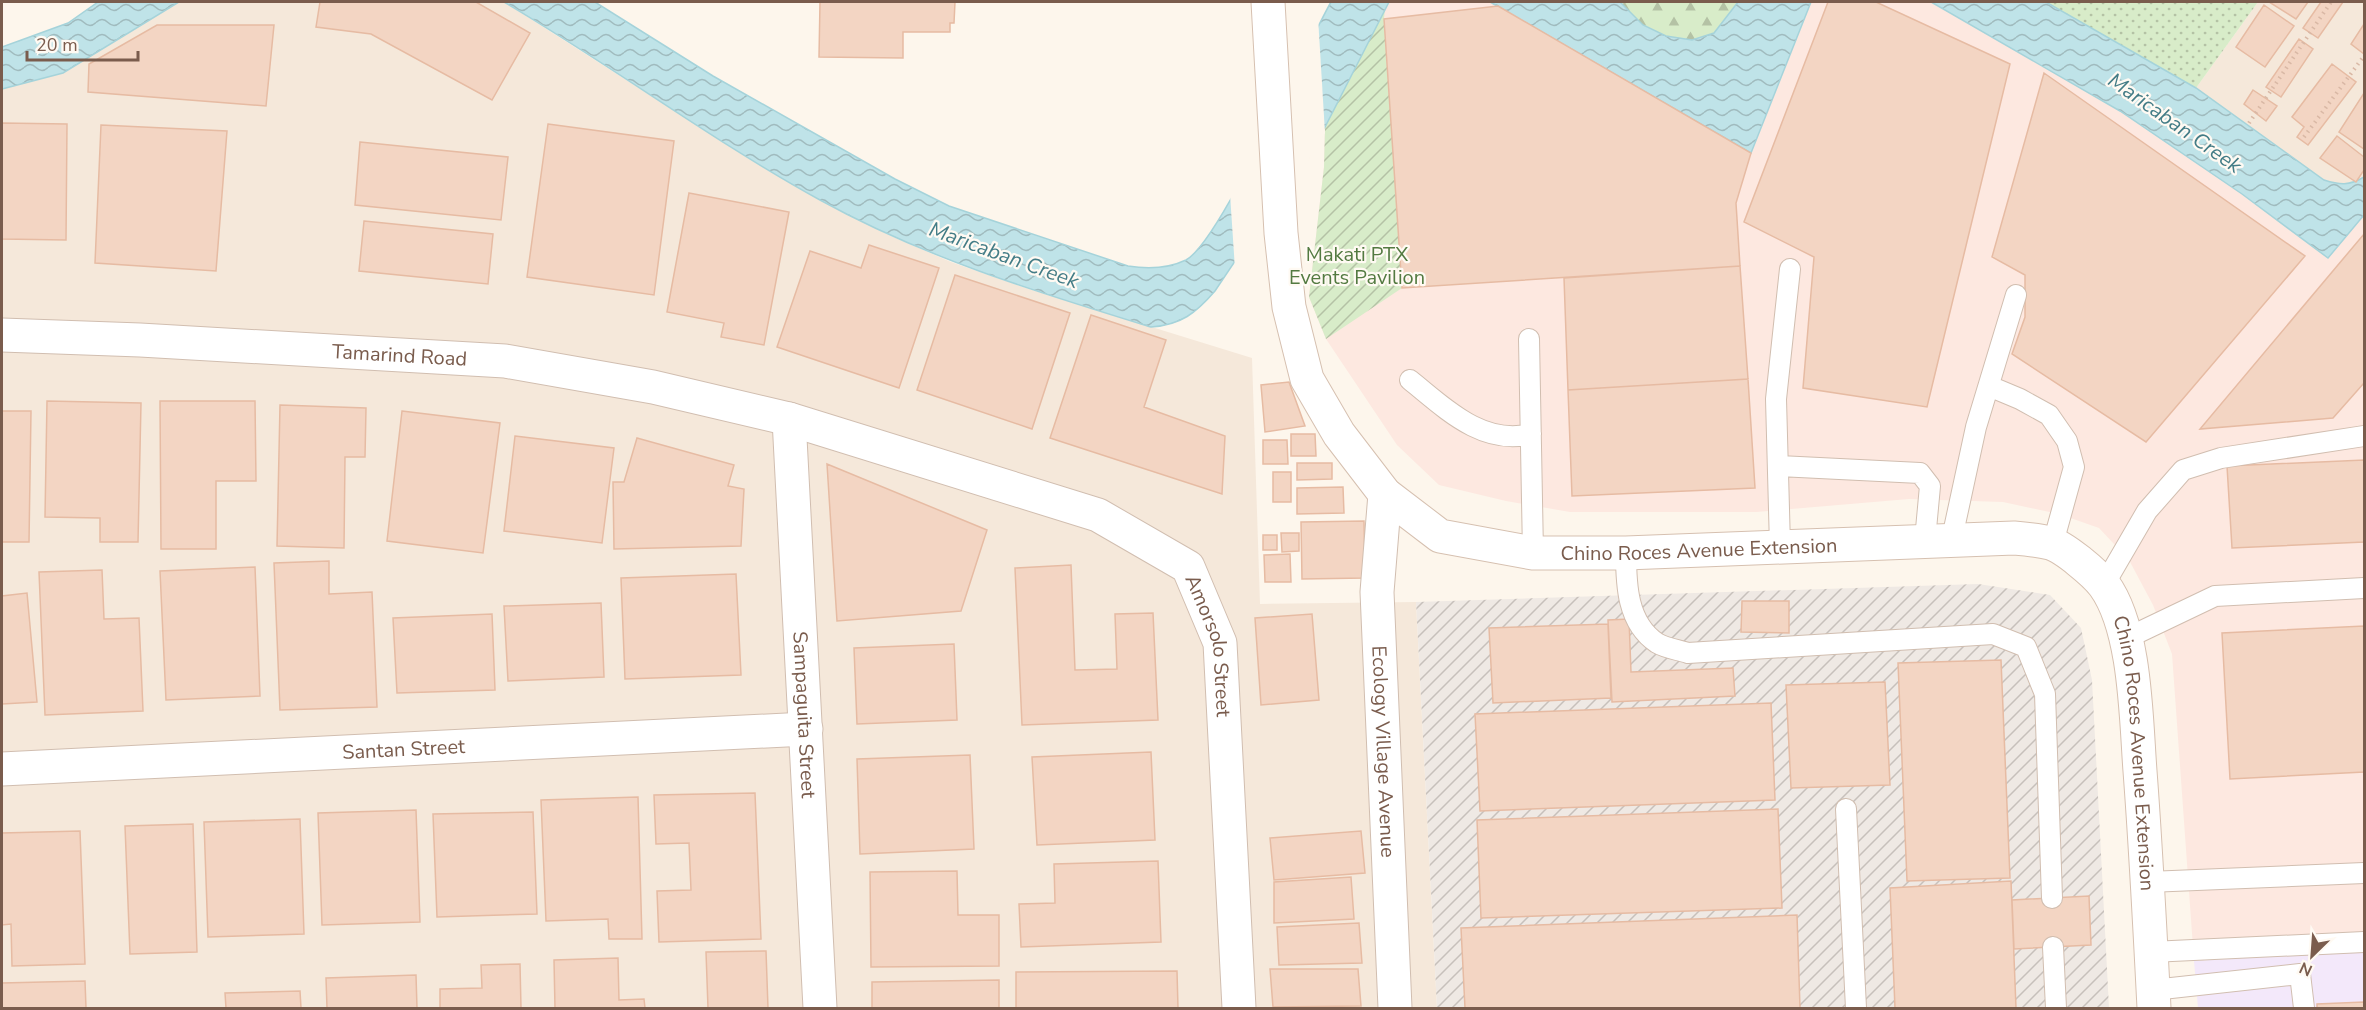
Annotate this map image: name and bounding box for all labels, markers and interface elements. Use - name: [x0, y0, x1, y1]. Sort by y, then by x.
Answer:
- scale bar: [27, 24, 138, 62]
- text: 20 m: [36, 33, 78, 57]
- water label: Maricaban Creek: [2103, 66, 2248, 180]
- water label: Maricaban Creek: [925, 215, 1083, 295]
- park label: Makati PTX Events Pavilion: [1289, 241, 1425, 291]
- street label: Tamarind Road: [331, 338, 468, 372]
- street label: Chino Roces Avenue Extension: [1561, 531, 1838, 567]
- street label: Amorsolo Street: [1179, 570, 1237, 719]
- street label: Chino Roces Avenue Extension: [2107, 612, 2161, 892]
- street label: Sampaguita Street: [787, 630, 822, 800]
- street label: Ecology Village Avenue: [1366, 645, 1402, 858]
- street label: Santan Street: [341, 732, 467, 766]
- north arrow: [2282, 926, 2342, 986]
- text: N: [2296, 956, 2316, 981]

